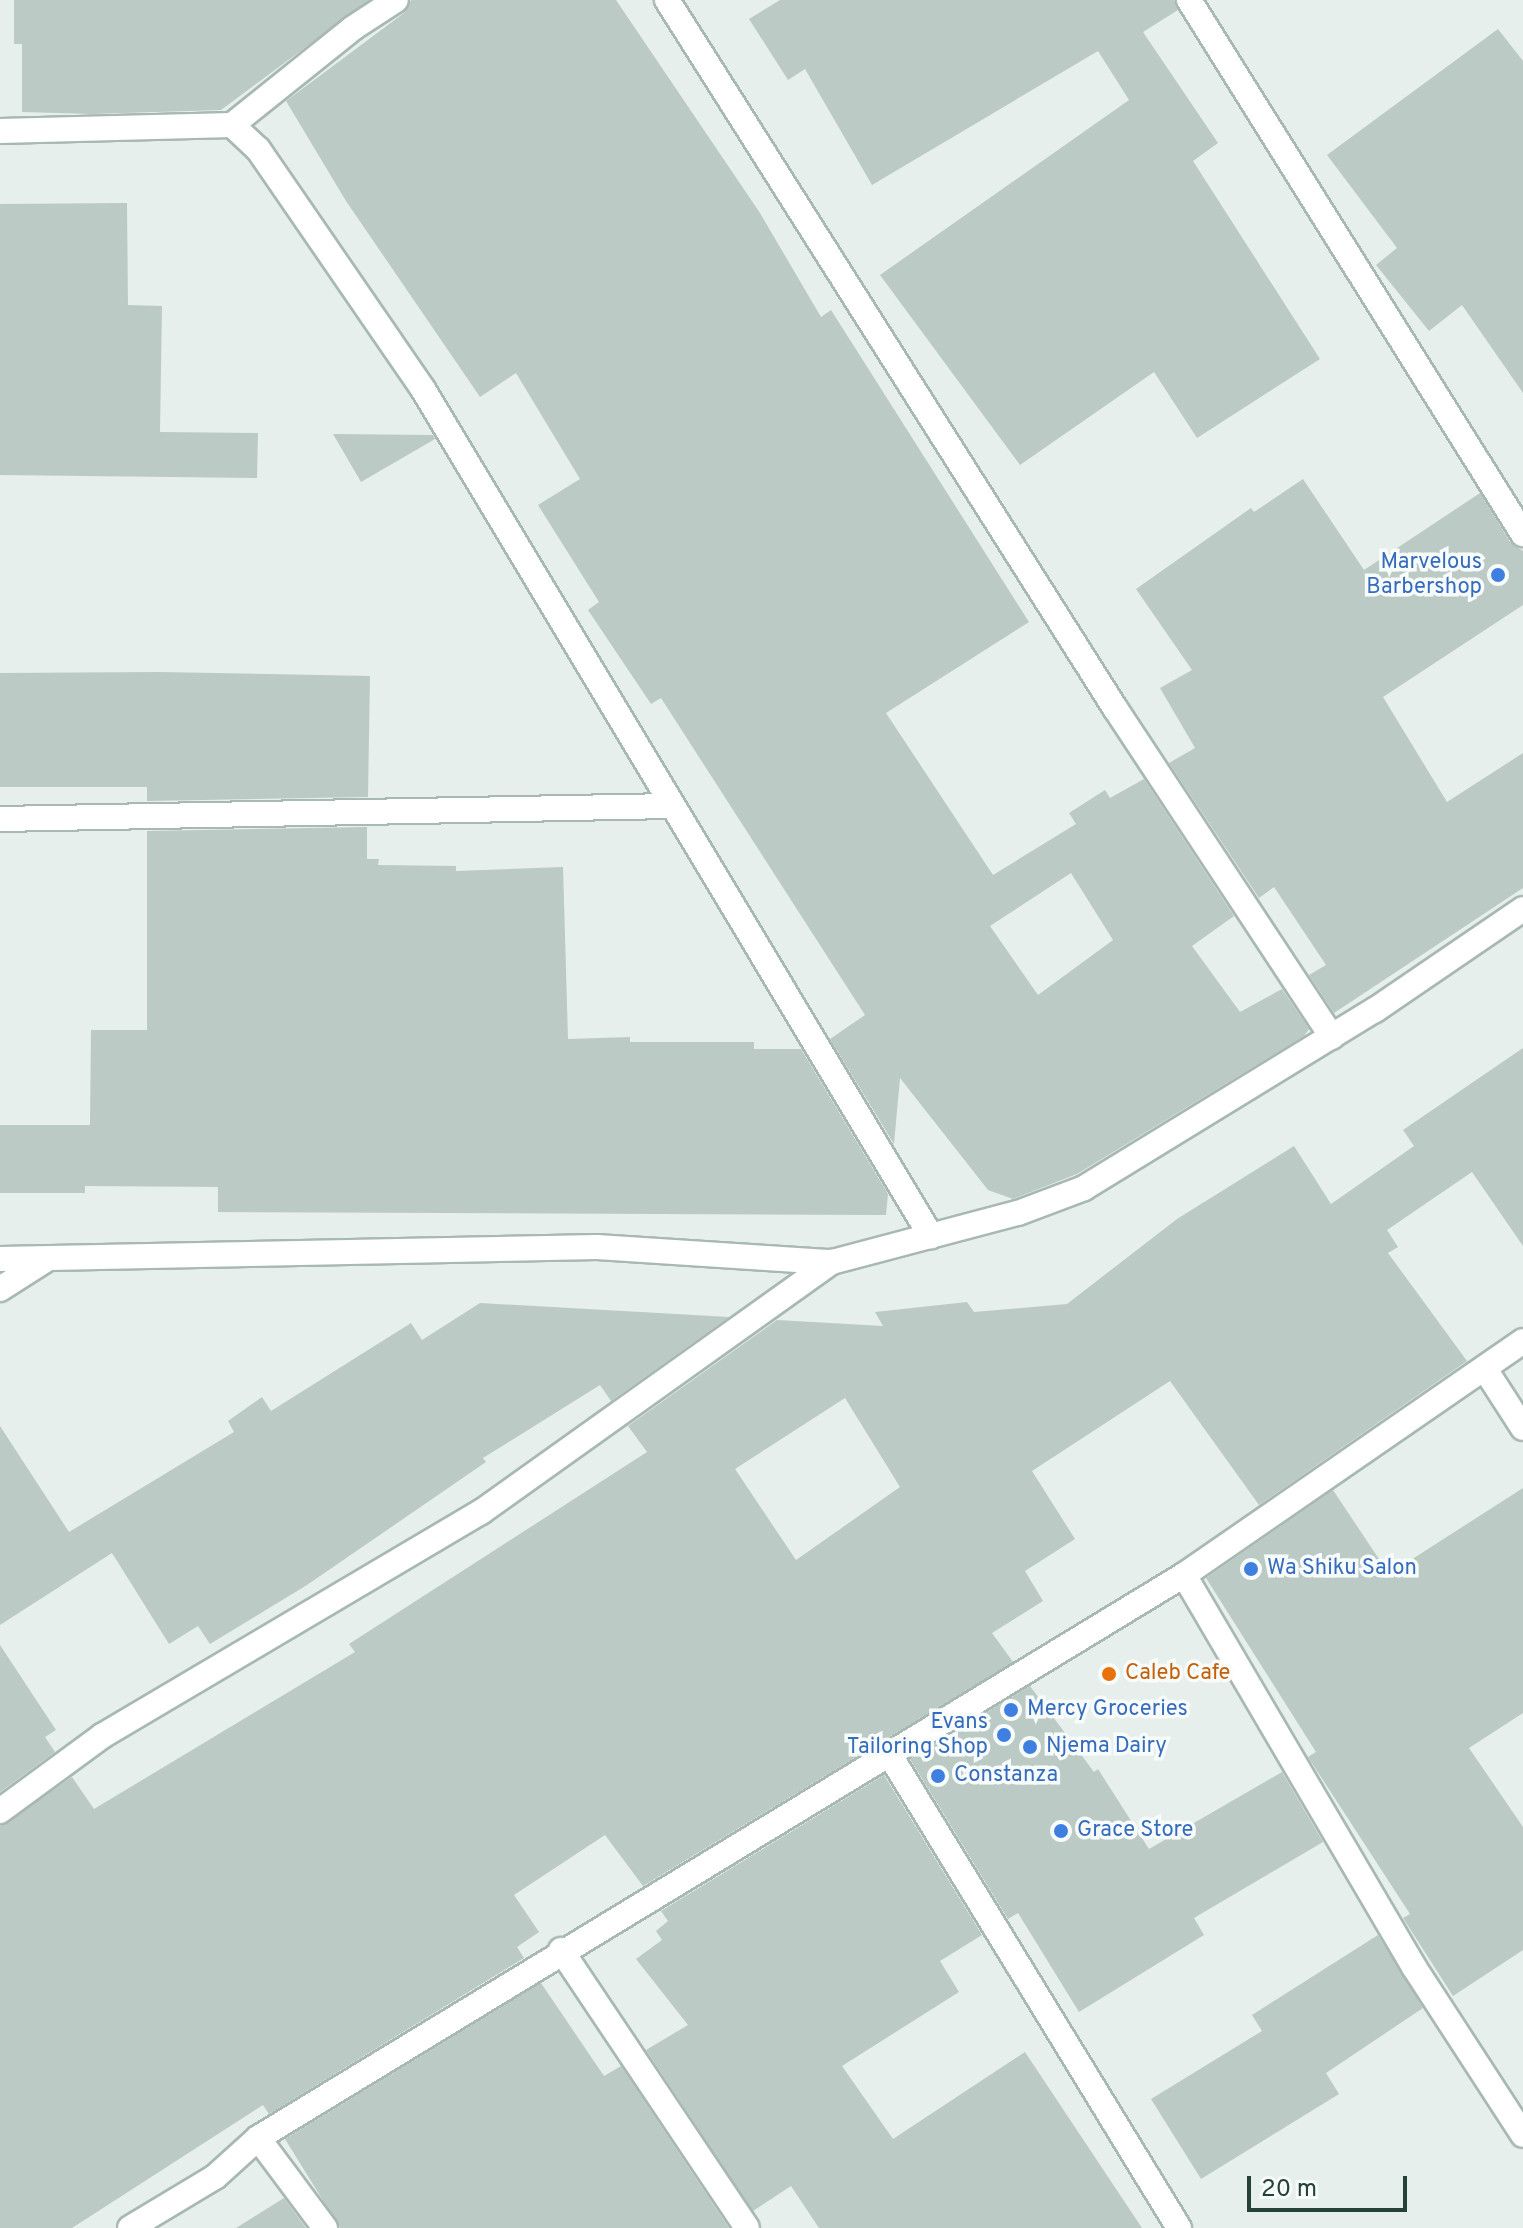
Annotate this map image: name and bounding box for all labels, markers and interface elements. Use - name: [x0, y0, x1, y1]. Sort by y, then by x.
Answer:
- place label: Marvelous Barbershop: [1366, 549, 1482, 600]
- marker: Marvelous Barbershop: [1489, 566, 1507, 584]
- place label: Wa Shiku Salon: [1267, 1556, 1417, 1582]
- marker: Wa Shiku Salon: [1242, 1560, 1260, 1578]
- place label: Caleb Cafe: [1125, 1661, 1230, 1687]
- marker: Caleb Cafe: [1100, 1665, 1118, 1683]
- place label: Mercy Groceries: [1027, 1697, 1188, 1723]
- marker: Mercy Groceries: [1002, 1701, 1020, 1719]
- place label: Evans Tailoring Shop: [847, 1709, 988, 1760]
- marker: Evans Tailoring Shop: [995, 1726, 1013, 1744]
- place label: Njema Dairy: [1046, 1734, 1167, 1760]
- marker: Njema Dairy: [1021, 1738, 1039, 1756]
- place label: Constanza: [954, 1763, 1058, 1789]
- marker: Constanza: [929, 1767, 947, 1785]
- place label: Grace Store: [1077, 1818, 1193, 1844]
- marker: Grace Store: [1052, 1822, 1070, 1840]
- scale bar: [1251, 2160, 1411, 2210]
- text: 20 m: [1261, 2175, 1317, 2205]

